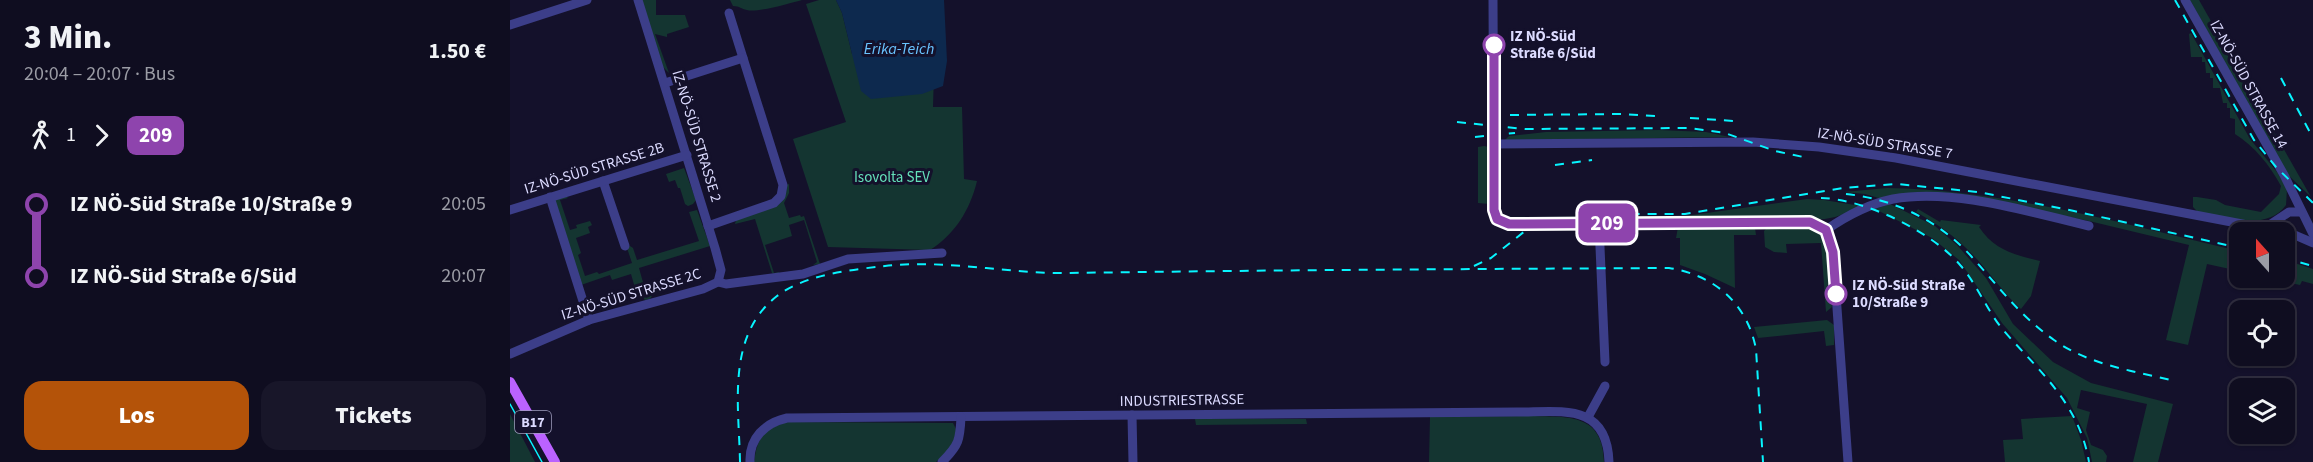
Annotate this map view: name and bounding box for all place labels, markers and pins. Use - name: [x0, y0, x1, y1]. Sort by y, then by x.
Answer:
- place label: IZ NÖ-Süd Straße 6/Süd: [1510, 26, 1596, 64]
- marker: IZ NÖ-Süd Straße 6/Süd: [1483, 34, 1505, 56]
- place label: IZ NÖ-Süd Straße 10/Straße 9: [1852, 275, 1965, 313]
- marker: IZ NÖ-Süd Straße 10/Straße 9: [1825, 283, 1847, 305]

